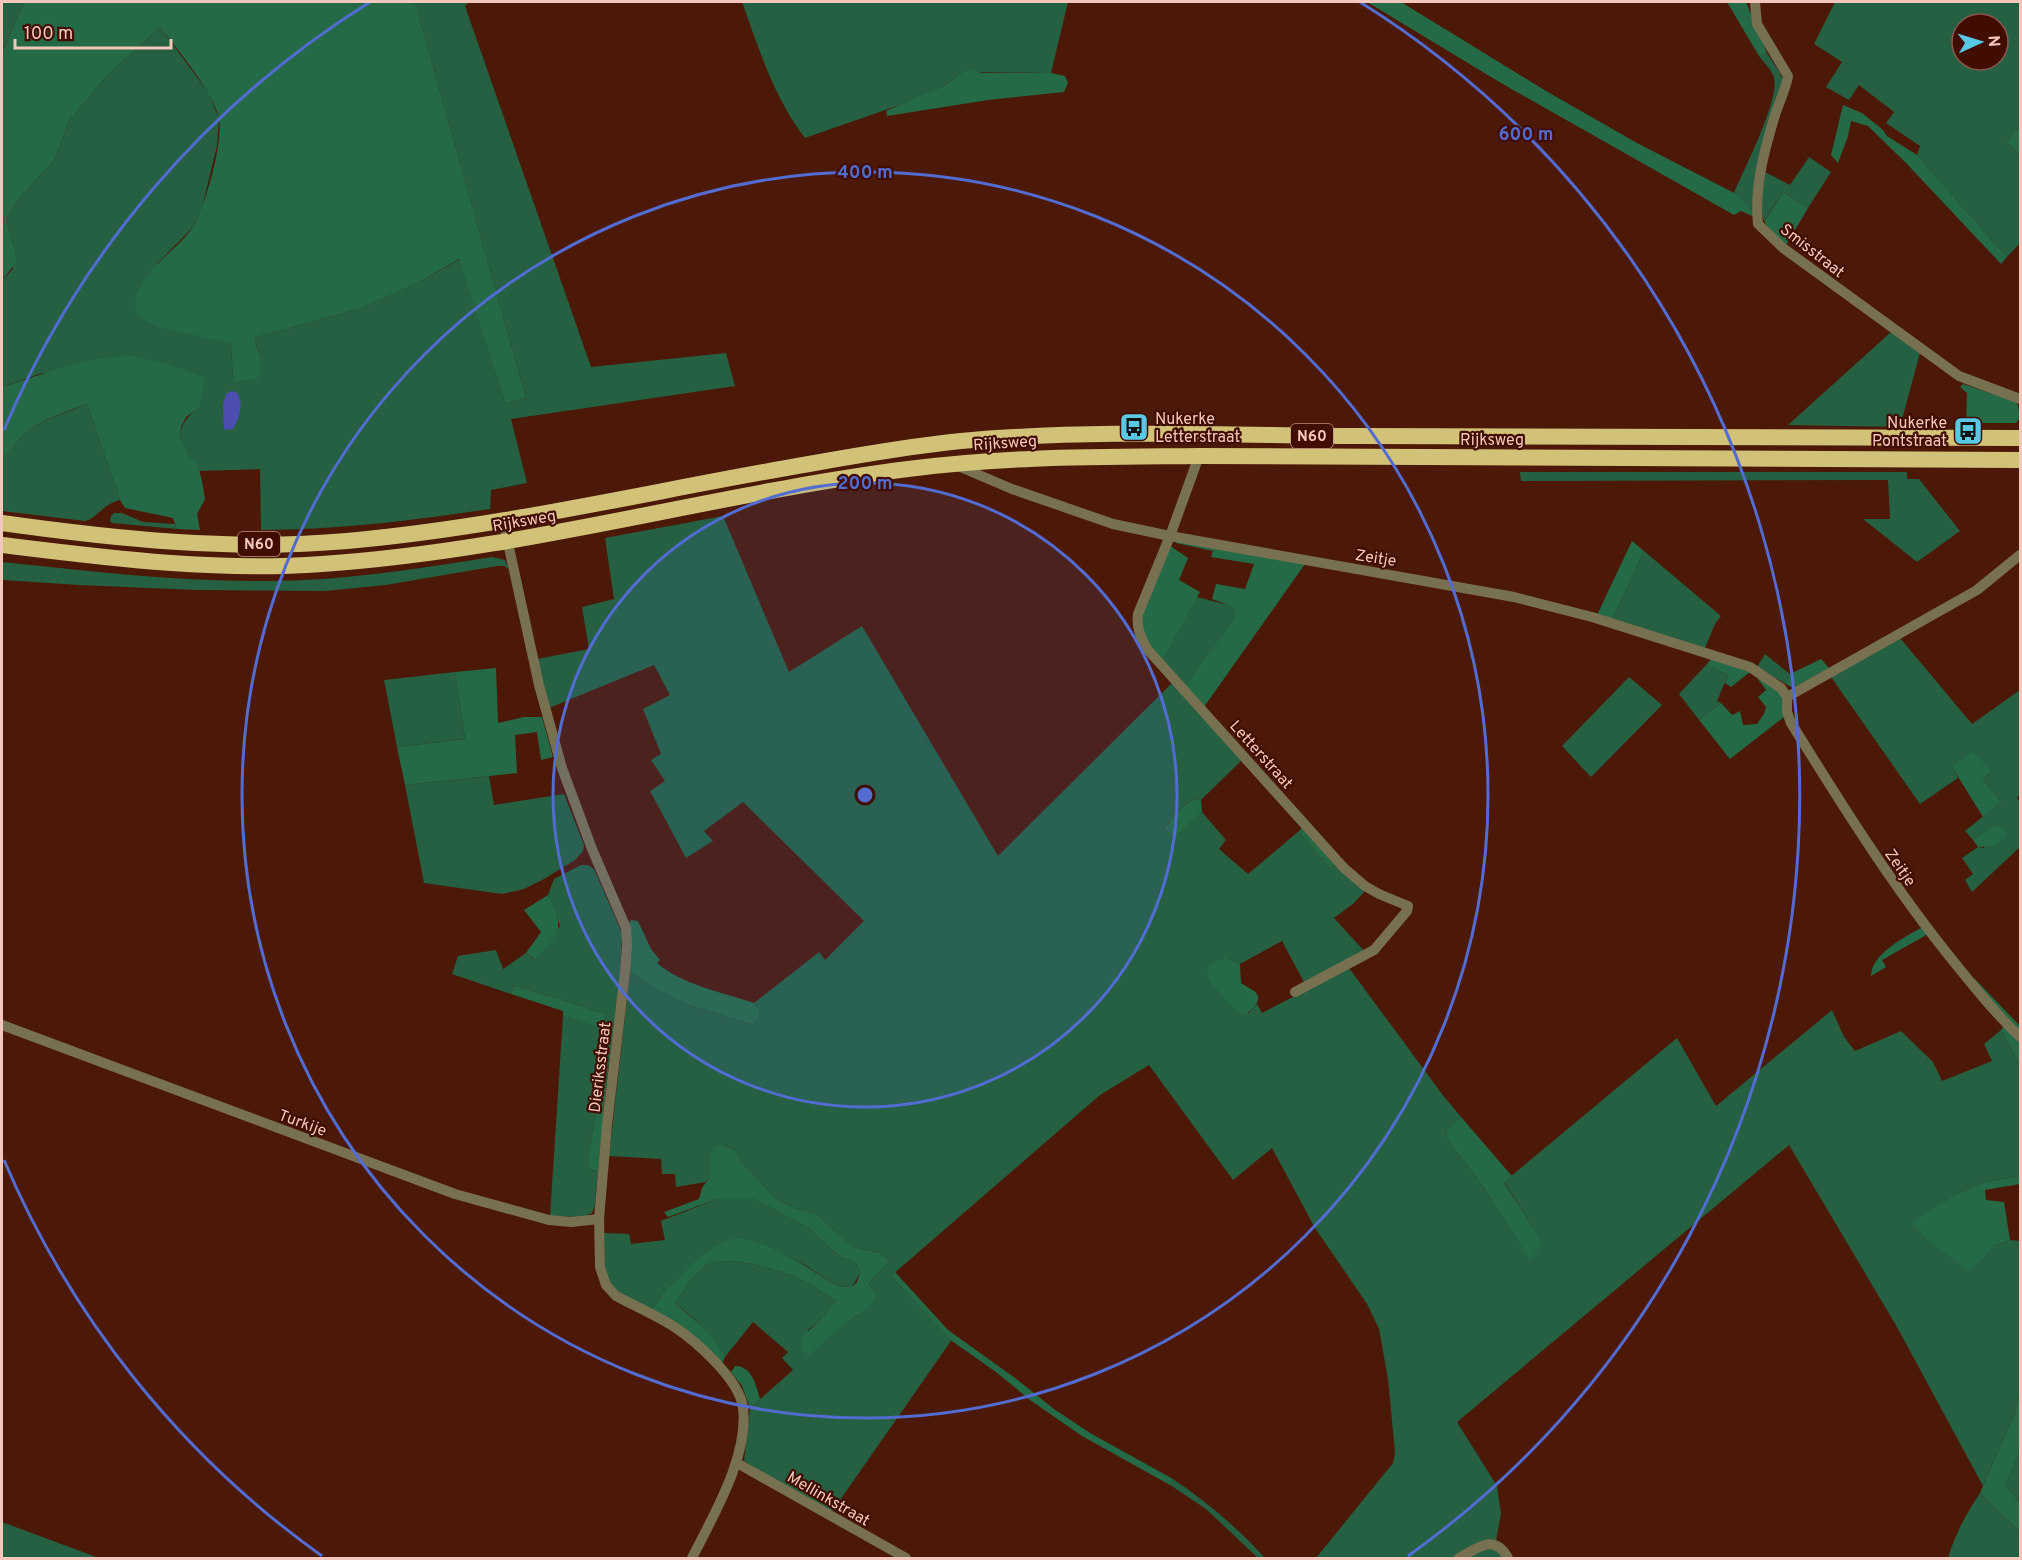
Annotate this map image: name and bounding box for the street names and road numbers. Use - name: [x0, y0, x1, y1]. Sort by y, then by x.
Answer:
- street label: Smisstraat: [1776, 220, 1848, 283]
- road number: N60: [1291, 424, 1333, 448]
- street label: Rijksweg: [1460, 431, 1524, 451]
- street label: Rijksweg: [973, 432, 1038, 456]
- street label: Rijksweg: [491, 507, 558, 537]
- road number: N60: [238, 532, 280, 556]
- street label: Zeitje: [1354, 546, 1398, 572]
- street label: Letterstraat: [1225, 717, 1296, 794]
- street label: Zeitje: [1879, 845, 1919, 891]
- street label: Dieriksstraat: [586, 1021, 616, 1114]
- street label: Turkije: [276, 1106, 329, 1142]
- street label: Mellinkstraat: [783, 1468, 873, 1532]

